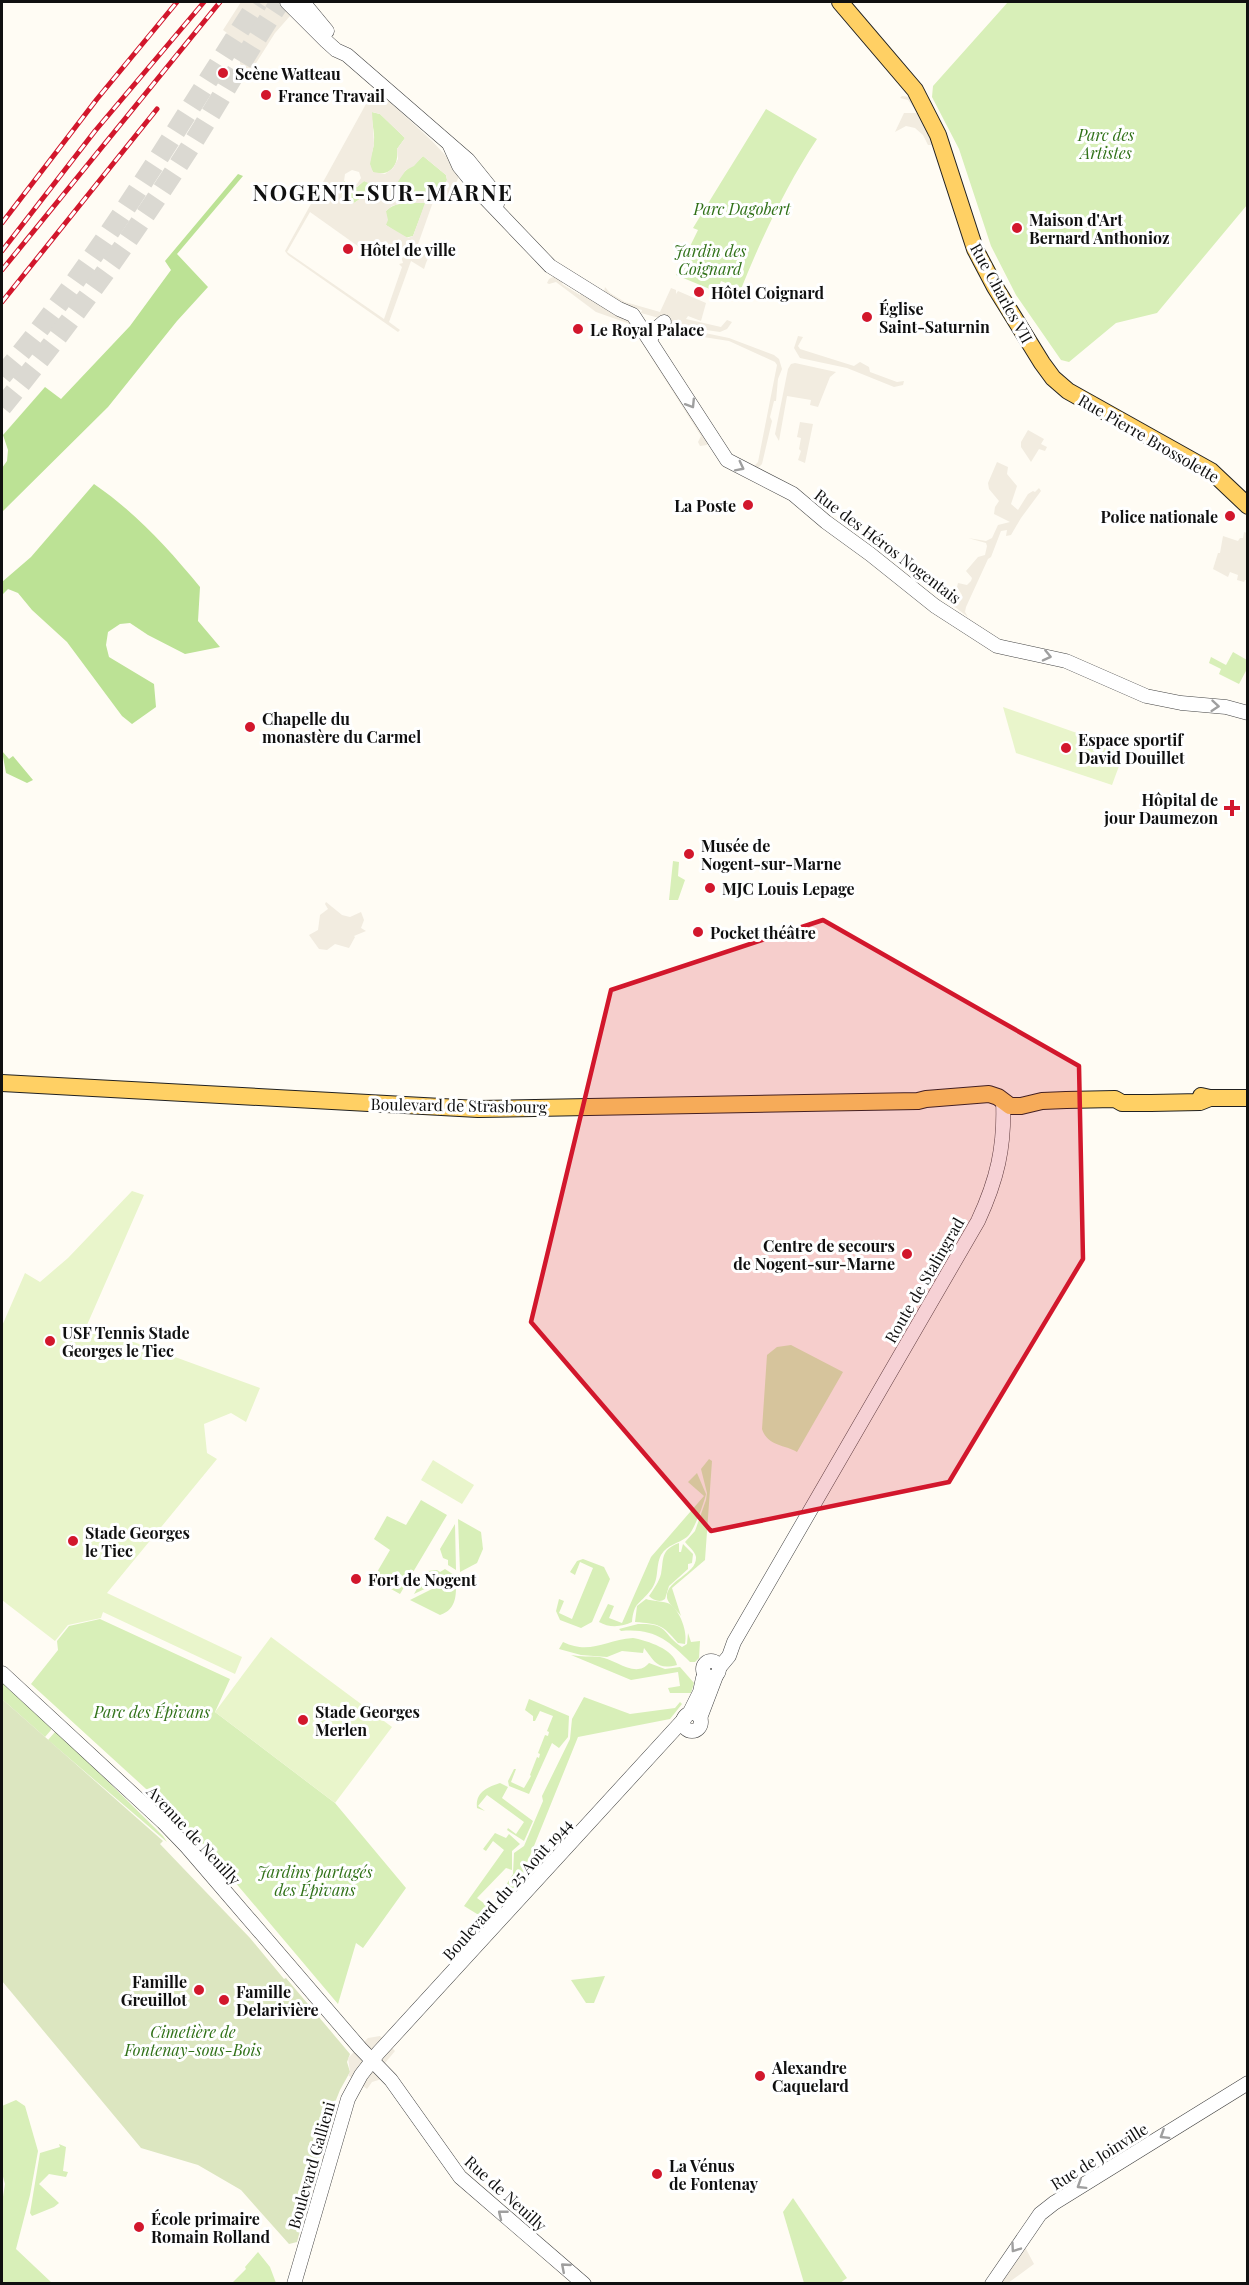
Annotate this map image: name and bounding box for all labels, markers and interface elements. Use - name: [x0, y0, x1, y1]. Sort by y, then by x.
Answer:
- place label: Scène Watteau: [235, 63, 341, 84]
- marker: Scène Watteau: [216, 66, 230, 80]
- place label: France Travail: [278, 85, 385, 106]
- marker: France Travail: [259, 88, 273, 102]
- park label: Parc des Artistes: [1077, 124, 1134, 163]
- district label: NOGENT-SUR-MARNE: [253, 177, 513, 207]
- park label: Parc Dagobert: [692, 198, 791, 219]
- place label: Maison d'Art Bernard Anthonioz: [1029, 209, 1170, 248]
- marker: Maison d'Art Bernard Anthonioz: [1010, 221, 1024, 235]
- place label: Hôtel de ville: [360, 239, 456, 260]
- street label: Rue Charles VII: [966, 239, 1038, 347]
- park label: Jardin des Coignard: [674, 240, 746, 279]
- marker: Hôtel de ville: [341, 242, 355, 256]
- place label: Hôtel Coignard: [711, 282, 824, 303]
- marker: Hôtel Coignard: [692, 285, 706, 299]
- place label: Église Saint-Saturnin: [879, 298, 990, 337]
- marker: Église Saint-Saturnin: [860, 310, 874, 324]
- place label: Le Royal Palace: [590, 319, 704, 340]
- marker: Le Royal Palace: [571, 322, 585, 336]
- street label: Rue Pierre Brossolette: [1075, 389, 1223, 487]
- one-way arrow: [684, 397, 695, 408]
- one-way arrow: [734, 459, 745, 471]
- street label: Rue des Héros Nogentais: [811, 484, 965, 608]
- place label: La Poste: [674, 495, 736, 516]
- marker: La Poste: [741, 498, 755, 512]
- place label: Police nationale: [1101, 506, 1218, 527]
- marker: Police nationale: [1223, 509, 1237, 523]
- one-way arrow: [1041, 649, 1051, 662]
- one-way arrow: [1210, 699, 1219, 712]
- place label: Chapelle du monastère du Carmel: [262, 708, 421, 747]
- marker: Chapelle du monastère du Carmel: [243, 720, 257, 734]
- place label: Espace sportif David Douillet: [1078, 729, 1185, 768]
- marker: Espace sportif David Douillet: [1059, 741, 1073, 755]
- place label: Hôpital de jour Daumezon: [1103, 789, 1218, 828]
- marker: Hôpital de jour Daumezon: [1223, 799, 1241, 817]
- place label: Musée de Nogent-sur-Marne: [701, 835, 841, 874]
- marker: Musée de Nogent-sur-Marne: [682, 847, 696, 861]
- place label: MJC Louis Lepage: [722, 878, 855, 899]
- marker: MJC Louis Lepage: [703, 881, 717, 895]
- place label: Pocket théâtre: [710, 922, 816, 943]
- marker: Pocket théâtre: [691, 925, 705, 939]
- street label: Boulevard de Strasbourg: [370, 1093, 548, 1117]
- street label: Route de Stalingrad: [880, 1214, 968, 1346]
- place label: Centre de secours de Nogent-sur-Marne: [733, 1235, 895, 1274]
- marker: Centre de secours de Nogent-sur-Marne: [900, 1247, 914, 1261]
- place label: USF Tennis Stade Georges le Tiec: [62, 1322, 190, 1361]
- marker: USF Tennis Stade Georges le Tiec: [43, 1334, 57, 1348]
- place label: Stade Georges le Tiec: [85, 1522, 190, 1561]
- marker: Stade Georges le Tiec: [66, 1534, 80, 1548]
- place label: Fort de Nogent: [368, 1569, 477, 1590]
- marker: Fort de Nogent: [349, 1572, 363, 1586]
- park label: Parc des Épivans: [93, 1701, 210, 1722]
- place label: Stade Georges Merlen: [315, 1701, 420, 1740]
- marker: Stade Georges Merlen: [296, 1713, 310, 1727]
- street label: Avenue de Neuilly: [142, 1780, 245, 1889]
- street label: Boulevard du 25 Août 1944: [438, 1814, 576, 1964]
- park label: Jardins partagés des Épivans: [257, 1861, 373, 1900]
- place label: Famille Greuillot: [121, 1971, 187, 2010]
- place label: Famille Delarivière: [236, 1981, 319, 2020]
- marker: Famille Greuillot: [192, 1983, 206, 1997]
- marker: Famille Delarivière: [217, 1993, 231, 2007]
- park label: Cimetière de Fontenay-sous-Bois: [123, 2021, 262, 2060]
- place label: Alexandre Caquelard: [771, 2057, 849, 2096]
- marker: Alexandre Caquelard: [753, 2069, 767, 2083]
- street label: Boulevard Gallieni: [283, 2099, 339, 2231]
- street label: Rue de Joinville: [1047, 2118, 1151, 2194]
- one-way arrow: [1160, 2127, 1170, 2139]
- street label: Rue de Neuilly: [461, 2151, 551, 2235]
- place label: La Vénus de Fontenay: [669, 2155, 759, 2194]
- marker: La Vénus de Fontenay: [650, 2167, 664, 2181]
- one-way arrow: [1077, 2178, 1087, 2190]
- place label: École primaire Romain Rolland: [151, 2208, 271, 2247]
- one-way arrow: [497, 2211, 508, 2222]
- marker: École primaire Romain Rolland: [132, 2220, 146, 2234]
- one-way arrow: [1011, 2242, 1022, 2253]
- one-way arrow: [562, 2263, 572, 2274]

